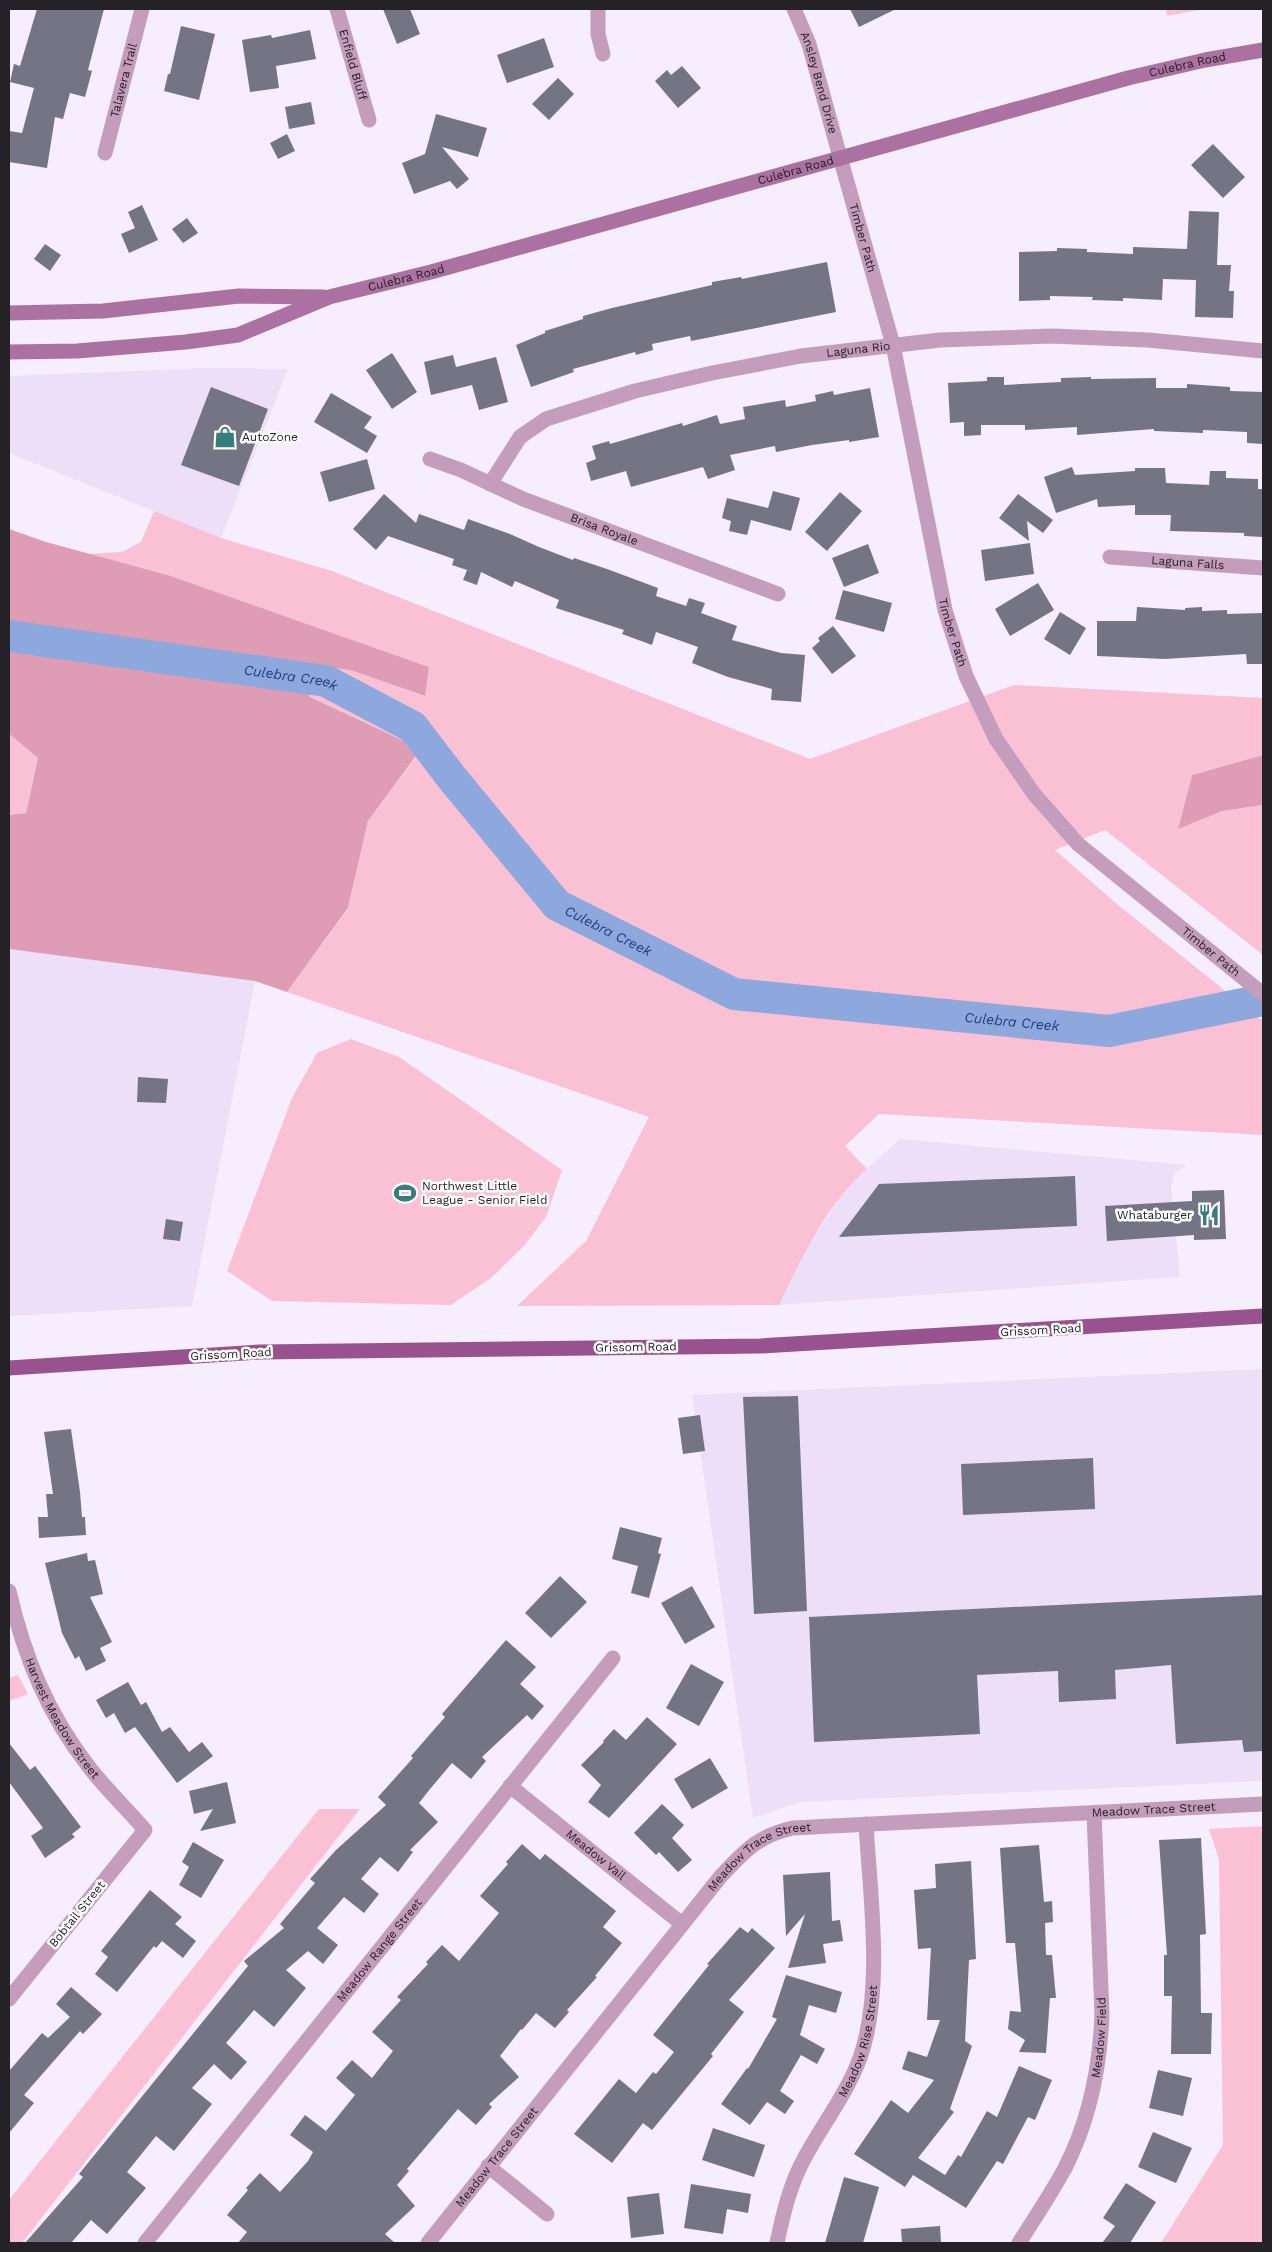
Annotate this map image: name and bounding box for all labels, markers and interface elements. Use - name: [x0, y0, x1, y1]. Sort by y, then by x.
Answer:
- street label: Enfield Bluff: [336, 27, 370, 103]
- street label: Ansley Bend Drive: [797, 29, 840, 135]
- street label: Talavera Trail: [107, 41, 140, 119]
- street label: Culebra Road: [1148, 50, 1227, 80]
- street label: Culebra Road: [756, 153, 835, 188]
- street label: Timber Path: [846, 202, 879, 274]
- street label: Culebra Road: [366, 262, 446, 294]
- street label: Laguna Rio: [826, 339, 891, 360]
- shop icon: AutoZone: [212, 424, 238, 450]
- place label: AutoZone: [242, 430, 298, 444]
- street label: Brisa Royale: [568, 510, 640, 548]
- street label: Laguna Falls: [1151, 553, 1225, 572]
- street label: Timber Path: [936, 597, 970, 669]
- water label: Culebra Creek: [243, 661, 341, 694]
- water label: Culebra Creek: [562, 902, 655, 960]
- street label: Timber Path: [1179, 924, 1243, 980]
- water label: Culebra Creek: [964, 1009, 1061, 1034]
- place label: Northwest Little League - Senior Field: [422, 1179, 548, 1207]
- sports icon: Northwest Little League - Senior Field: [392, 1180, 418, 1206]
- restaurant icon: Whataburger: [1196, 1202, 1222, 1228]
- place label: Whataburger: [1117, 1208, 1192, 1222]
- street label: Grissom Road: [1000, 1321, 1082, 1339]
- street label: Grissom Road: [595, 1339, 677, 1355]
- street label: Grissom Road: [190, 1345, 272, 1363]
- street label: Harvest Meadow Street: [22, 1656, 102, 1781]
- street label: Meadow Trace Street: [1091, 1799, 1216, 1820]
- street label: Meadow Trace Street: [705, 1820, 811, 1894]
- street label: Meadow Vail: [563, 1827, 629, 1883]
- street label: Bobtail Street: [46, 1878, 108, 1950]
- street label: Meadow Range Street: [334, 1896, 425, 2005]
- street label: Meadow Rise Street: [835, 1985, 880, 2100]
- street label: Meadow Field: [1088, 1997, 1109, 2079]
- street label: Meadow Trace Street: [453, 2104, 541, 2210]

